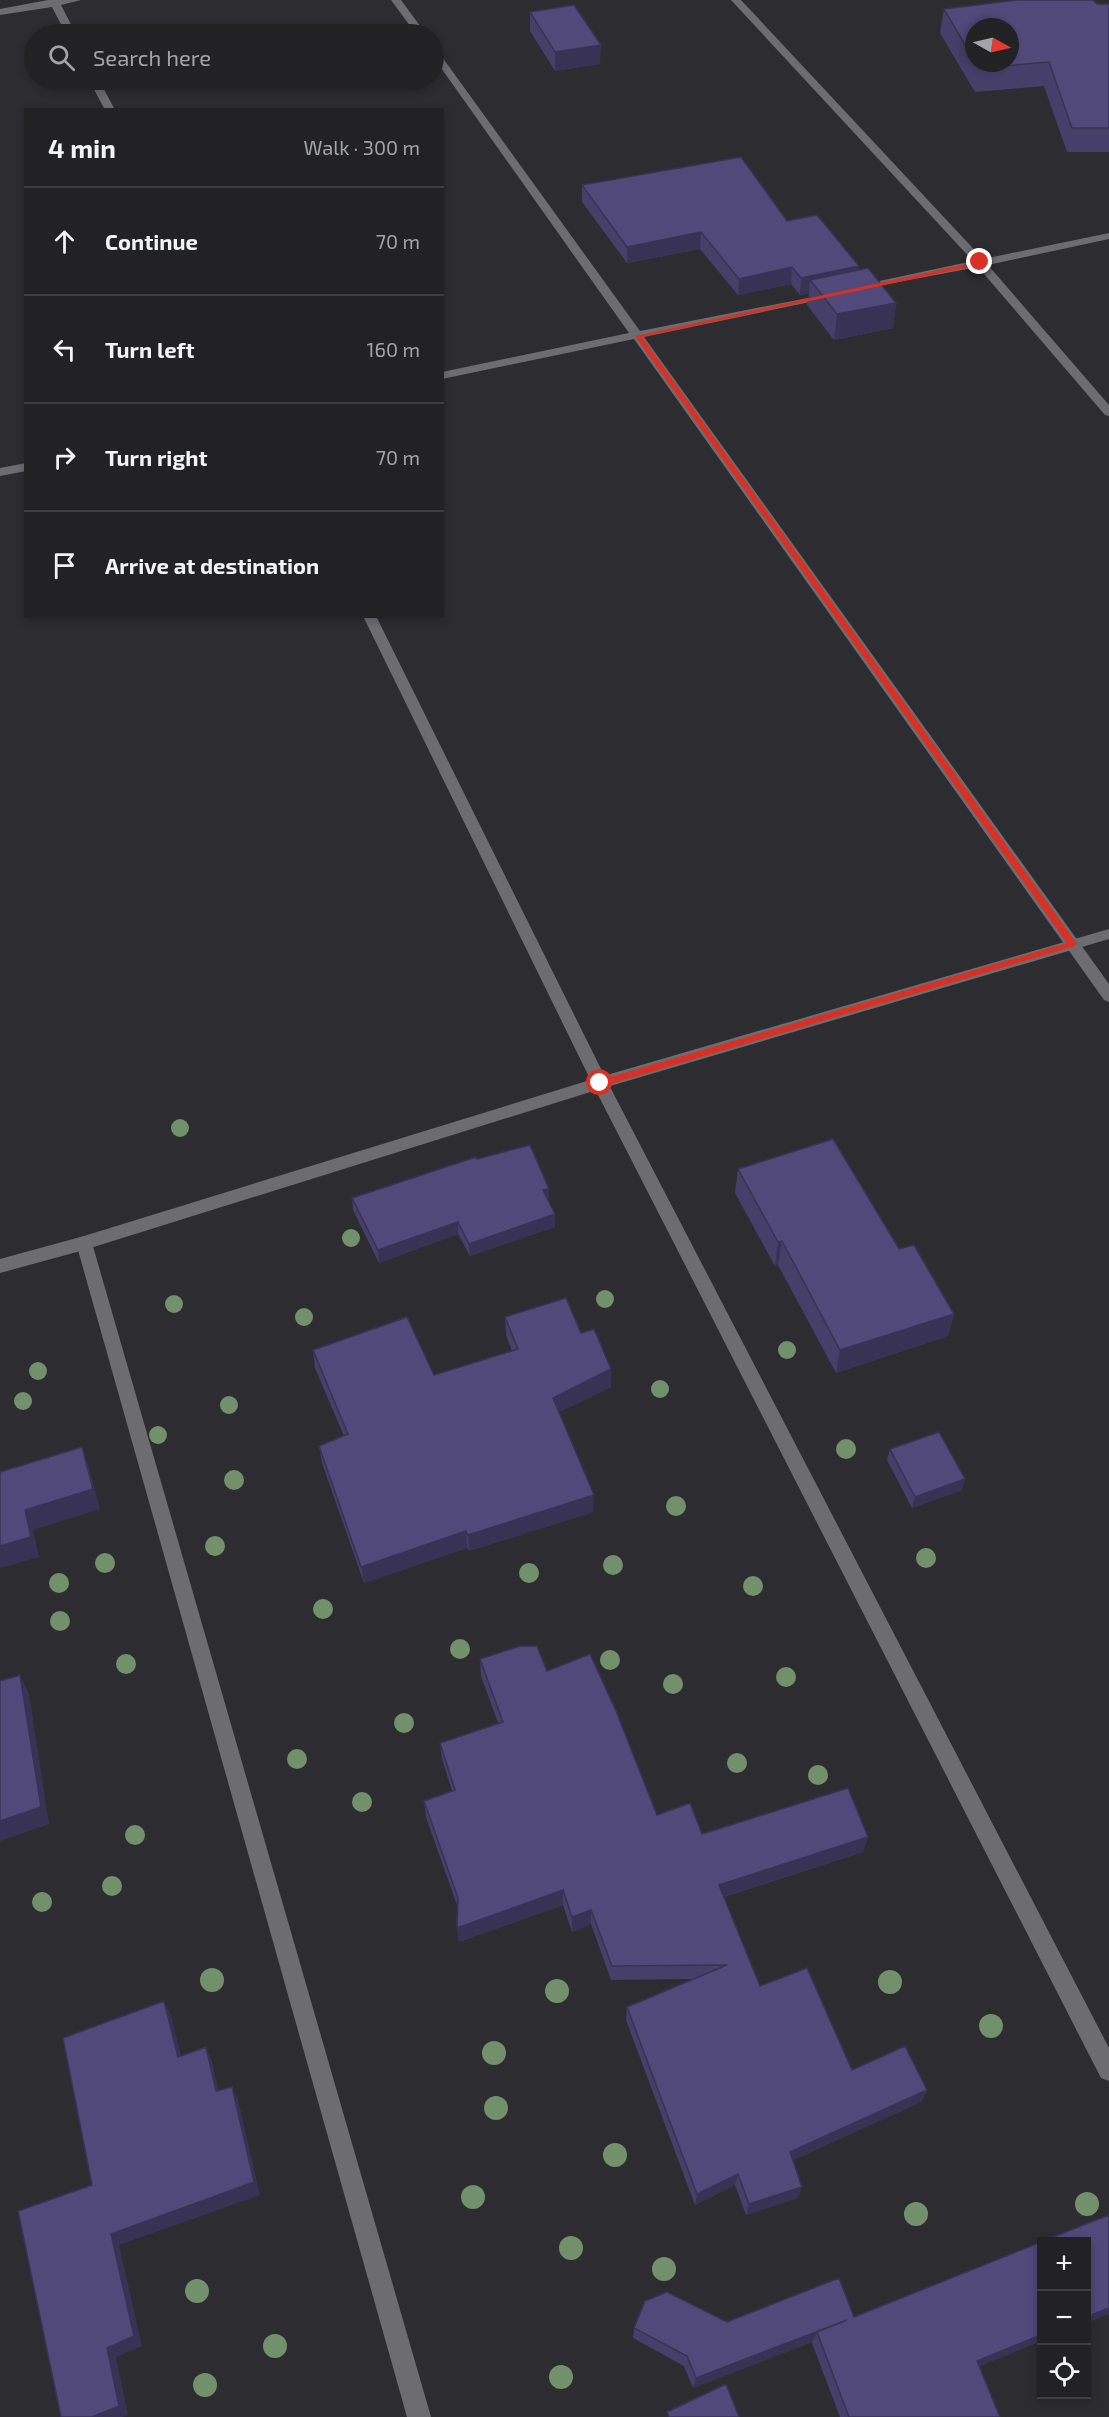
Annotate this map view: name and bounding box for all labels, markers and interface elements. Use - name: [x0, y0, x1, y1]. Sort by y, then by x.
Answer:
- north arrow: [965, 18, 1019, 72]
- search box: [24, 24, 444, 90]
- icon: search: [45, 41, 78, 74]
- text: Search here: [93, 44, 211, 70]
- text: 4 min: [48, 132, 116, 163]
- text: Walk · 300 m: [304, 135, 420, 159]
- icon: ahead: [48, 225, 81, 258]
- text: Continue: [105, 228, 198, 254]
- text: 70 m: [376, 229, 420, 253]
- route end: [966, 248, 992, 274]
- icon: left: [48, 333, 81, 366]
- text: Turn left: [105, 336, 194, 362]
- text: 160 m: [367, 337, 420, 361]
- icon: right: [48, 441, 81, 474]
- text: Turn right: [105, 444, 207, 470]
- text: 70 m: [376, 445, 420, 469]
- icon: arrive: [48, 549, 81, 582]
- text: Arrive at destination: [105, 552, 319, 578]
- route start: [586, 1069, 612, 1095]
- map controls: [1037, 2237, 1091, 2399]
- button: +: [1037, 2237, 1091, 2291]
- button: −: [1037, 2291, 1091, 2345]
- button: locate: [1037, 2345, 1091, 2399]

